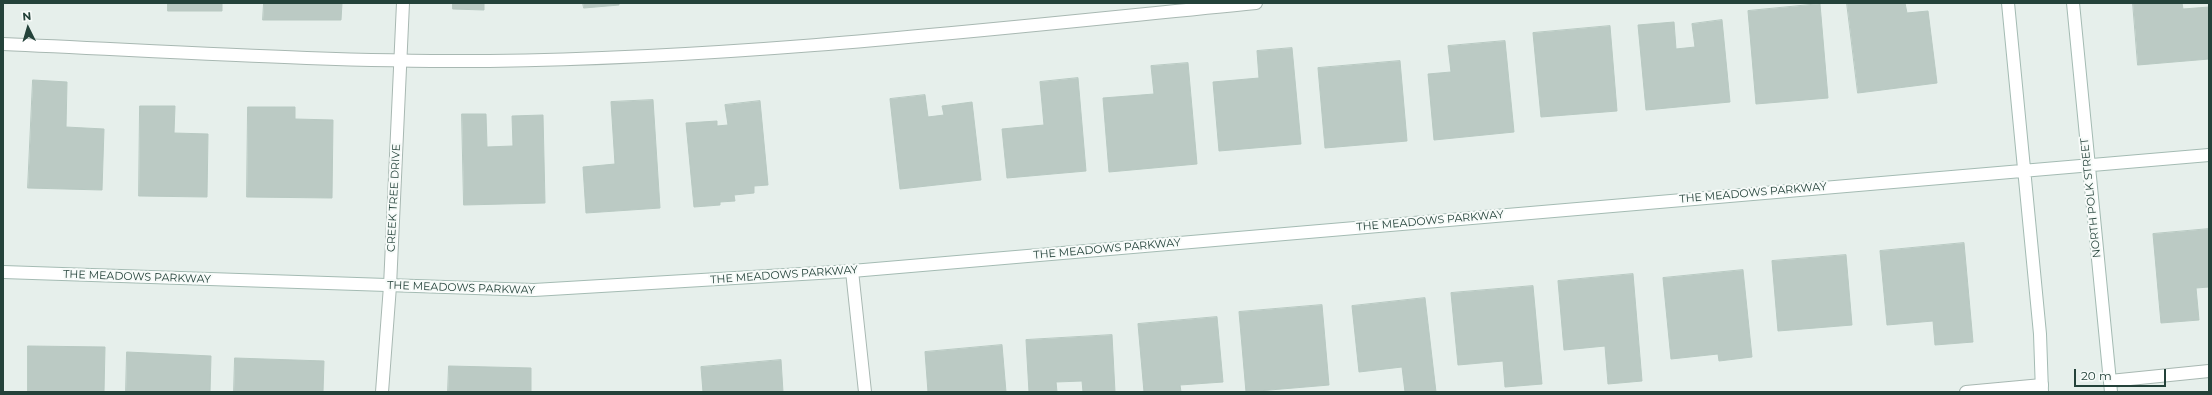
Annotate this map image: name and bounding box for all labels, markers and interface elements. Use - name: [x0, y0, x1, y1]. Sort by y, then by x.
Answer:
- north arrow: [8, 8, 48, 48]
- text: N: [22, 9, 32, 23]
- street label: NORTH POLK STREET: [2078, 137, 2104, 259]
- street label: CREEK TREE DRIVE: [385, 144, 403, 252]
- street label: THE MEADOWS PARKWAY: [1679, 180, 1827, 206]
- street label: THE MEADOWS PARKWAY: [1356, 208, 1504, 234]
- street label: THE MEADOWS PARKWAY: [1033, 236, 1181, 262]
- street label: THE MEADOWS PARKWAY: [710, 263, 858, 287]
- street label: THE MEADOWS PARKWAY: [63, 268, 211, 286]
- street label: THE MEADOWS PARKWAY: [387, 279, 535, 297]
- scale bar: [2076, 361, 2168, 387]
- text: 20 m: [2081, 368, 2112, 383]

